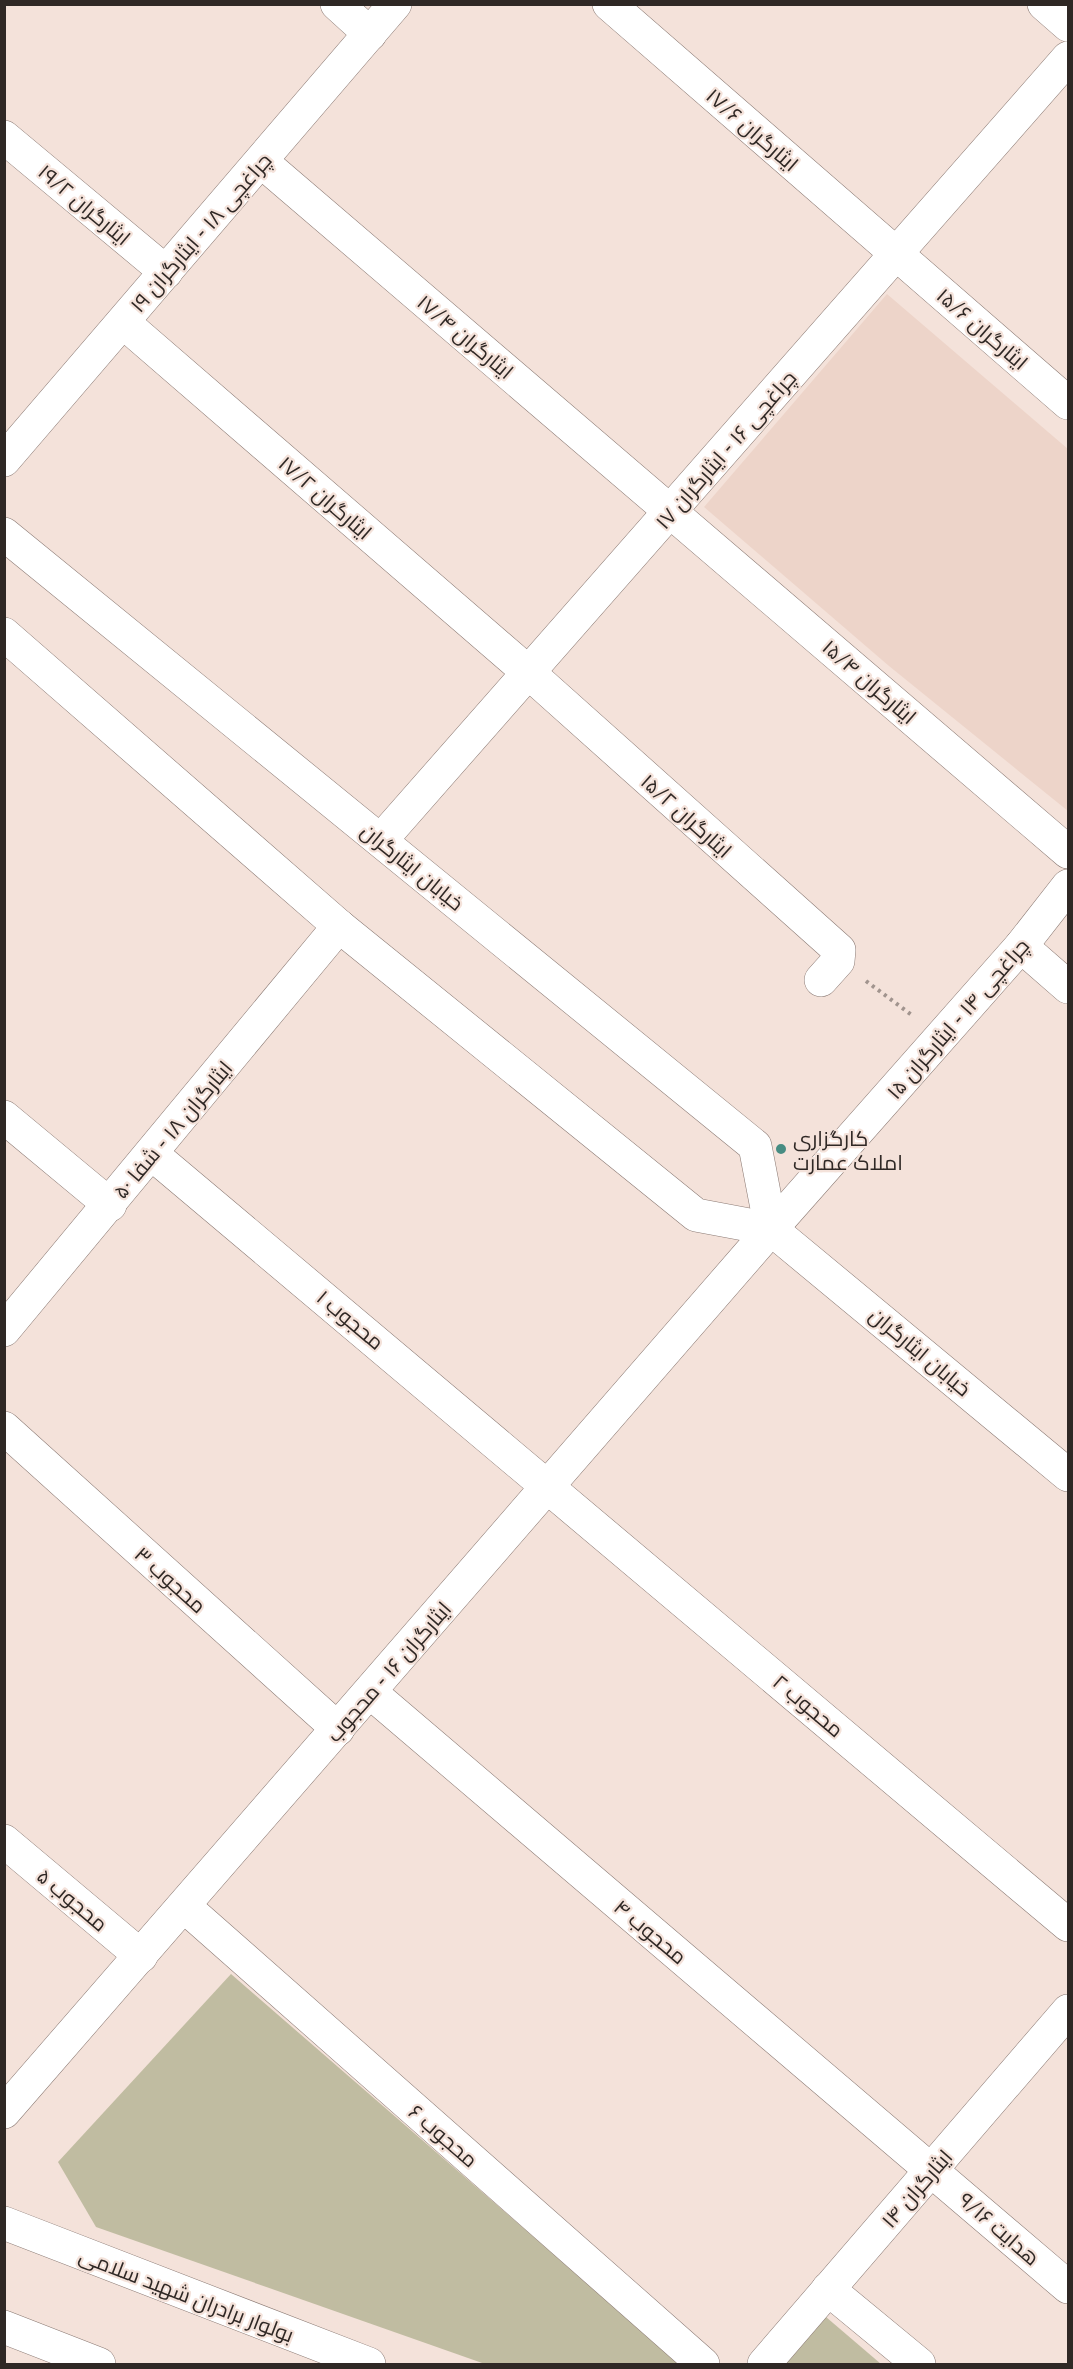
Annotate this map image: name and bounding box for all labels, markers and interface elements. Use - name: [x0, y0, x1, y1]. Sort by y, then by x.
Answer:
- street label: ایثارگران ۱۷/۶: [701, 82, 804, 177]
- street label: چراغچی ۱۸ - ایثارگران ۱۹: [124, 147, 278, 319]
- street label: ایثارگران ۱۹/۲: [33, 158, 136, 251]
- street label: ایثارگران ۱۵/۶: [931, 282, 1034, 376]
- street label: ایثارگران ۱۷/۴: [412, 289, 519, 385]
- street label: چراغچی ۱۶ - ایثارگران ۱۷: [649, 365, 803, 535]
- street label: ایثارگران ۱۷/۲: [273, 450, 378, 546]
- street label: ایثارگران ۱۵/۴: [817, 633, 922, 730]
- street label: ایثارگران ۱۵/۲: [635, 768, 737, 864]
- street label: خیابان ایثارگران: [356, 817, 469, 916]
- street label: چراغچی ۱۴ - ایثارگران ۱۵: [881, 933, 1036, 1105]
- street label: ایثارگران ۱۸ - شفا ۵۰: [107, 1055, 238, 1204]
- place label: کارگزاری املاک عمارت: [793, 1125, 903, 1175]
- marker: کارگزاری املاک عمارت: [774, 1142, 788, 1156]
- street label: محجوب ۱: [312, 1284, 389, 1355]
- street label: خیابان ایثارگران: [864, 1301, 977, 1402]
- street label: محجوب ۳: [130, 1541, 212, 1618]
- street label: ایثارگران ۱۶ - محجوب: [320, 1596, 457, 1747]
- street label: محجوب ۲: [768, 1668, 849, 1742]
- street label: محجوب ۵: [32, 1862, 113, 1936]
- street label: محجوب ۴: [609, 1894, 692, 1969]
- street label: محجوب ۶: [404, 2098, 484, 2172]
- street label: ایثارگران ۱۴: [875, 2144, 958, 2233]
- street label: هدایت ۹/۱۶: [955, 2186, 1045, 2270]
- street label: بولوار برادران شهید سلامی: [75, 2241, 298, 2348]

